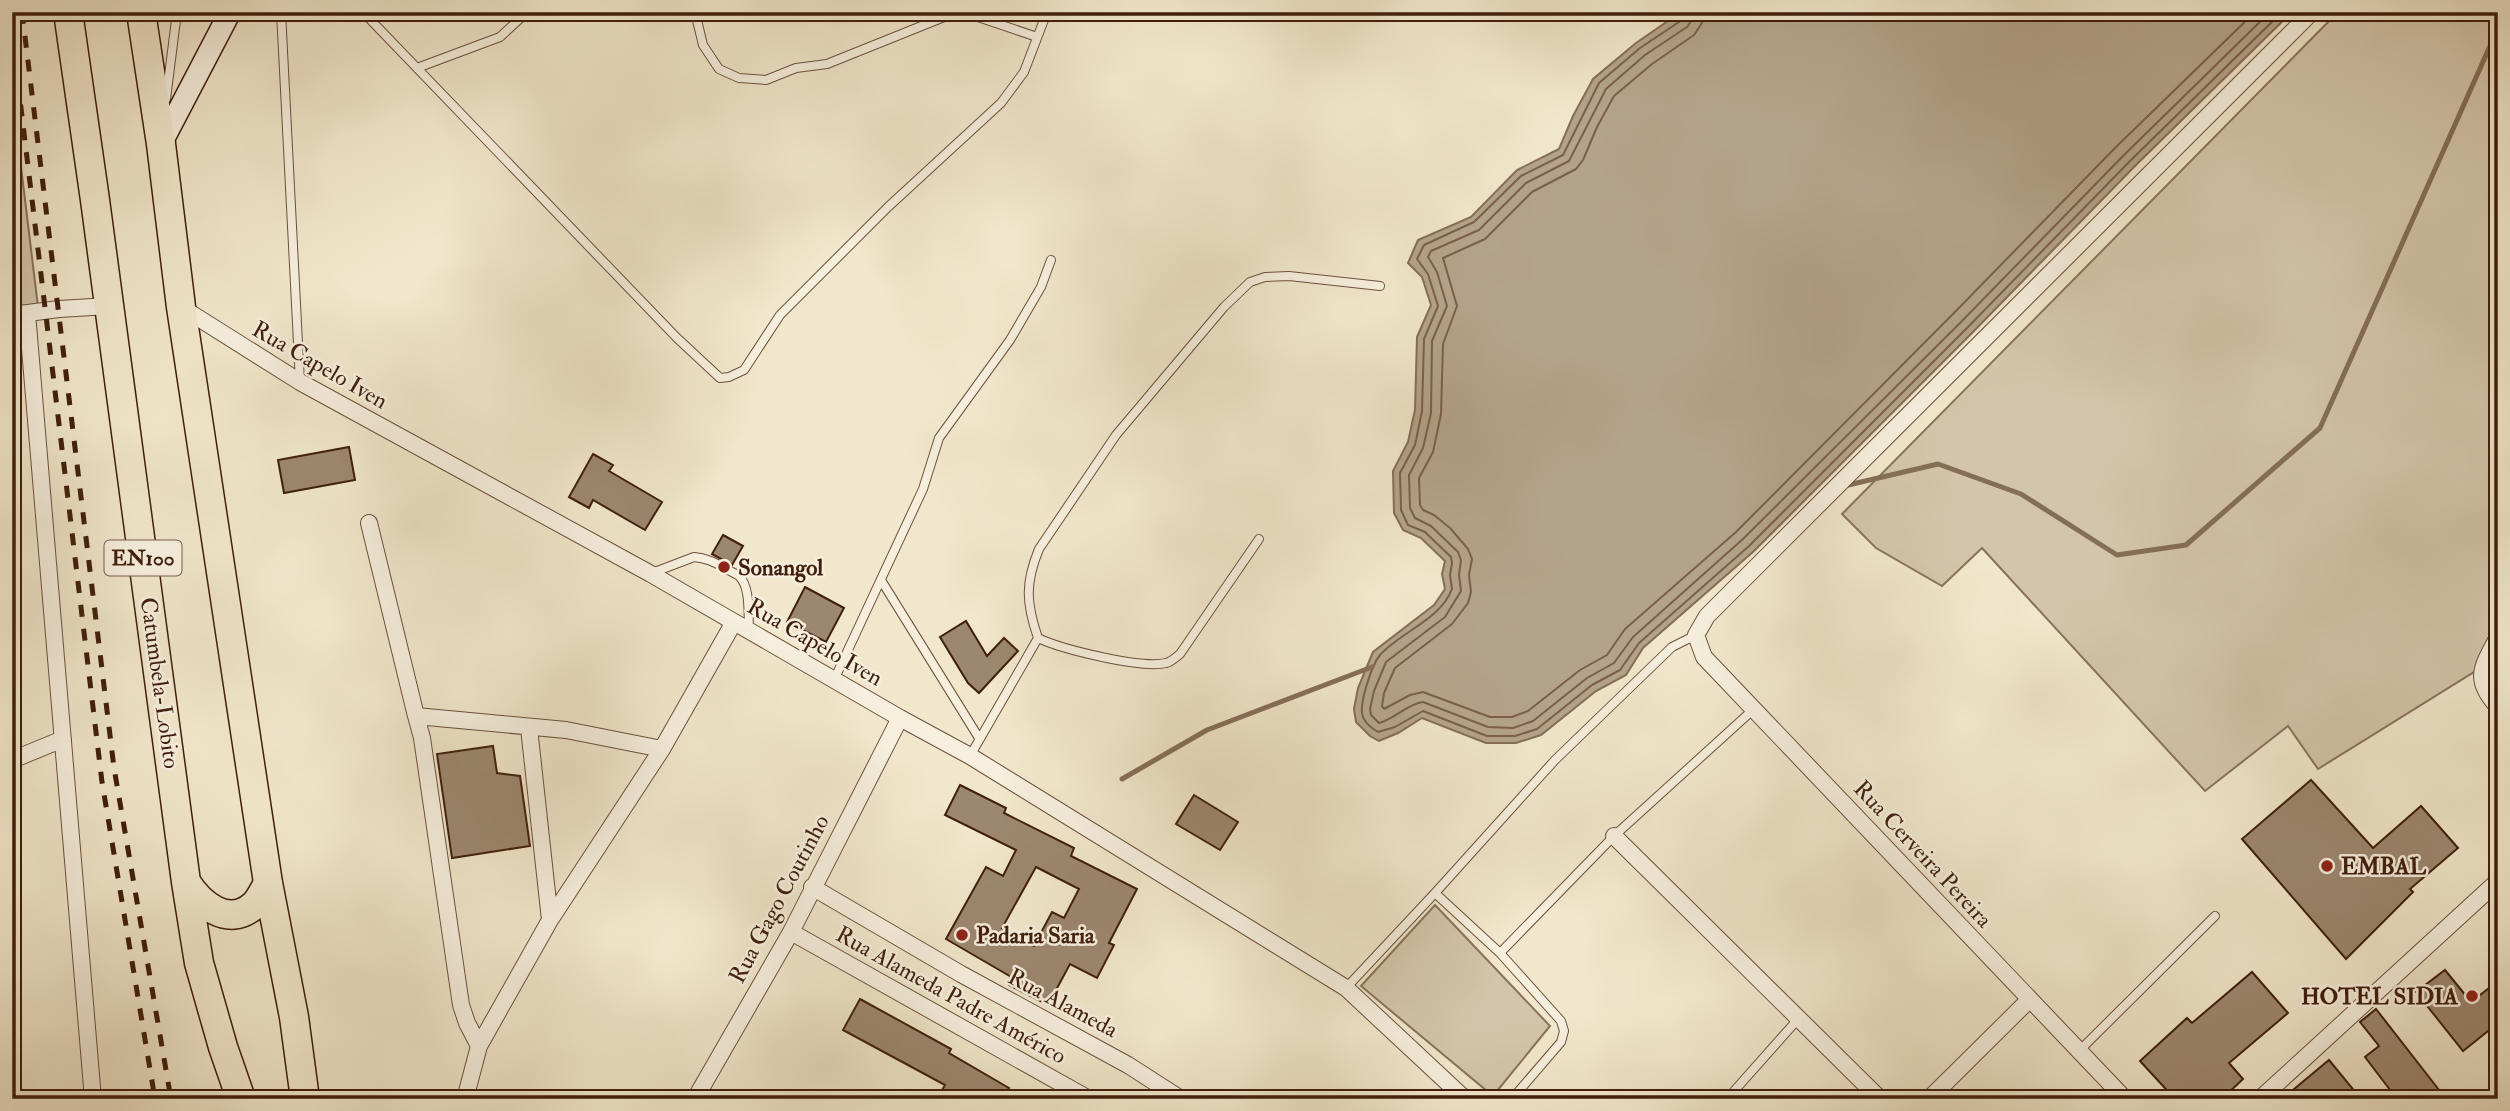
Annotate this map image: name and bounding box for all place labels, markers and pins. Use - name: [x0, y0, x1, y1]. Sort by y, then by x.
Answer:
- place label: Sonangol: [738, 553, 824, 583]
- marker: Sonangol: [716, 559, 732, 575]
- place label: EMBAL: [2341, 852, 2426, 881]
- marker: EMBAL: [2319, 858, 2335, 874]
- place label: Padaria Saria: [976, 921, 1096, 950]
- marker: Padaria Saria: [954, 927, 970, 943]
- place label: HOTEL SIDIA: [2301, 982, 2458, 1011]
- marker: HOTEL SIDIA: [2464, 988, 2480, 1004]

